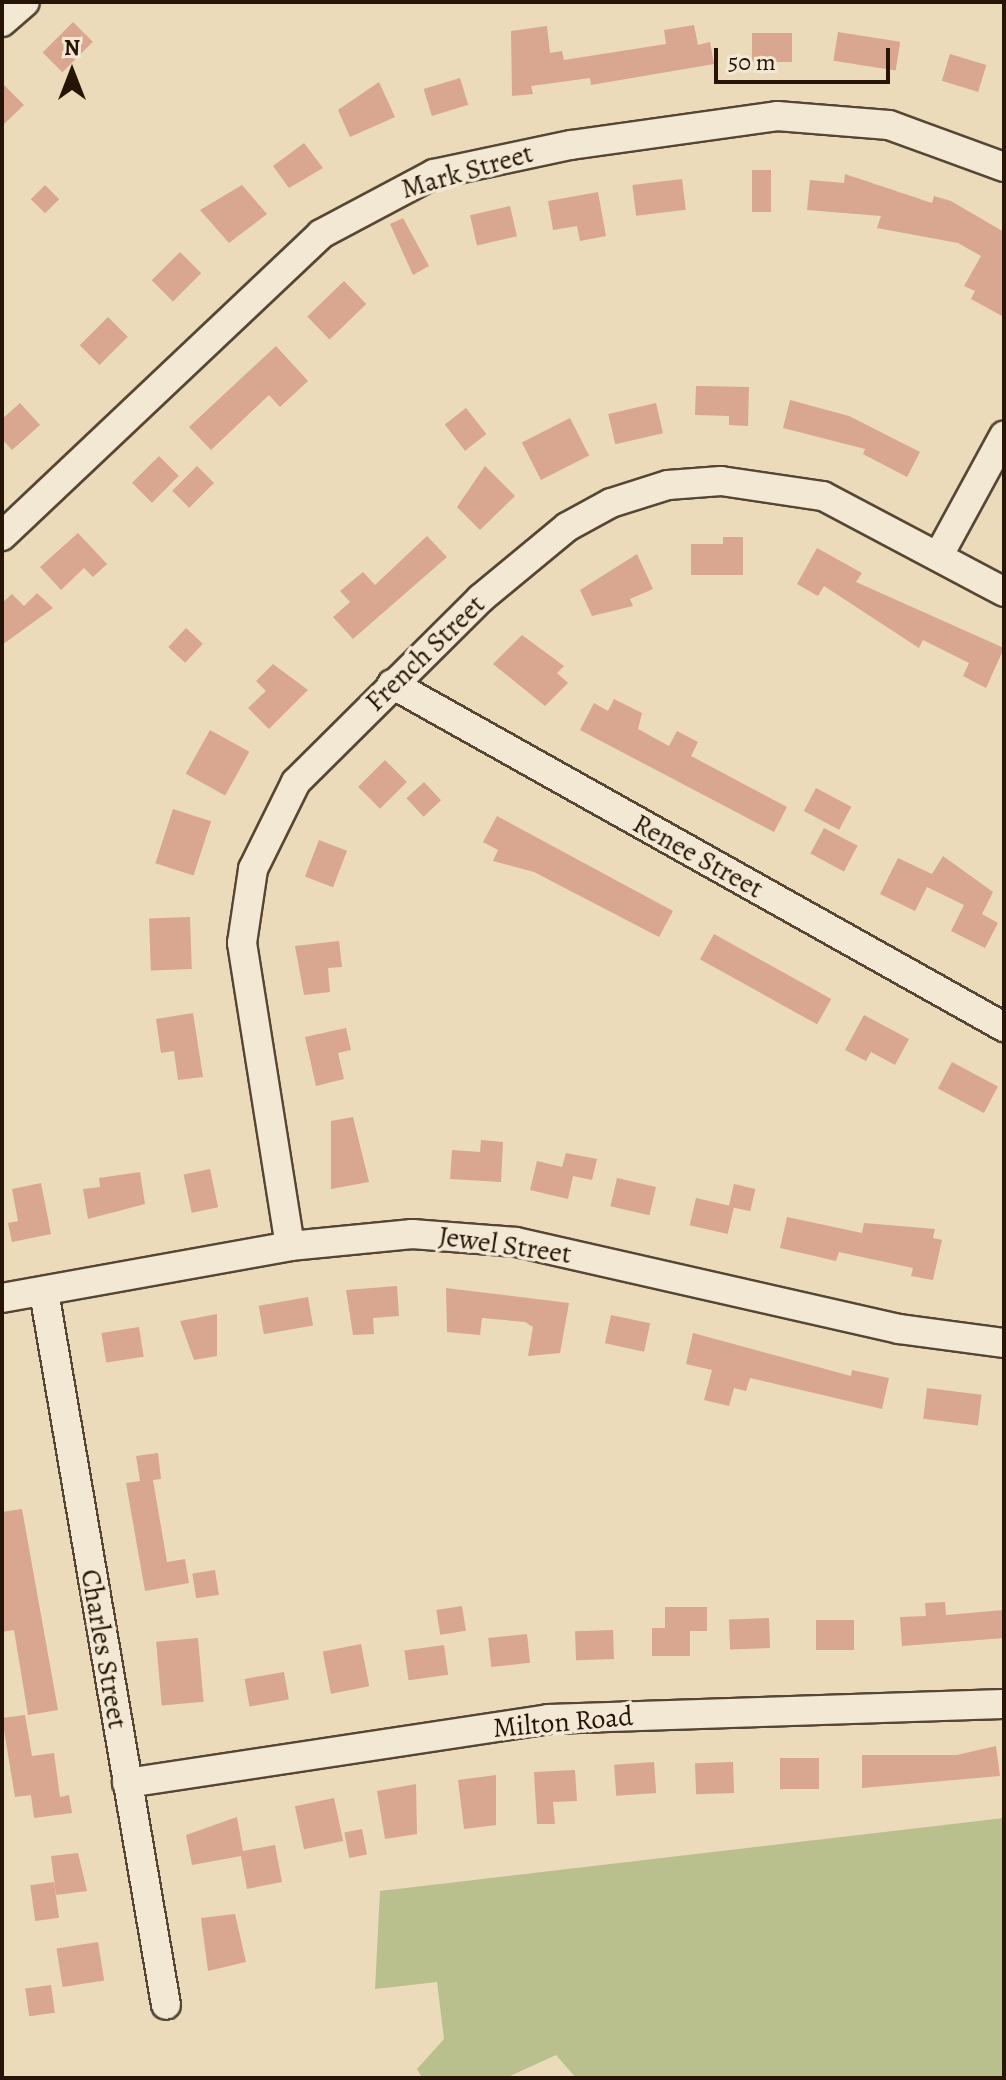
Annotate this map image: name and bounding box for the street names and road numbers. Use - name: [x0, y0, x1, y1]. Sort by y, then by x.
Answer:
- street label: Mark Street: [397, 136, 537, 206]
- street label: French Street: [358, 588, 492, 718]
- street label: Renee Street: [627, 806, 769, 906]
- street label: Jewel Street: [436, 1219, 574, 1271]
- street label: Charles Street: [73, 1567, 135, 1731]
- street label: Milton Road: [492, 1699, 634, 1745]

